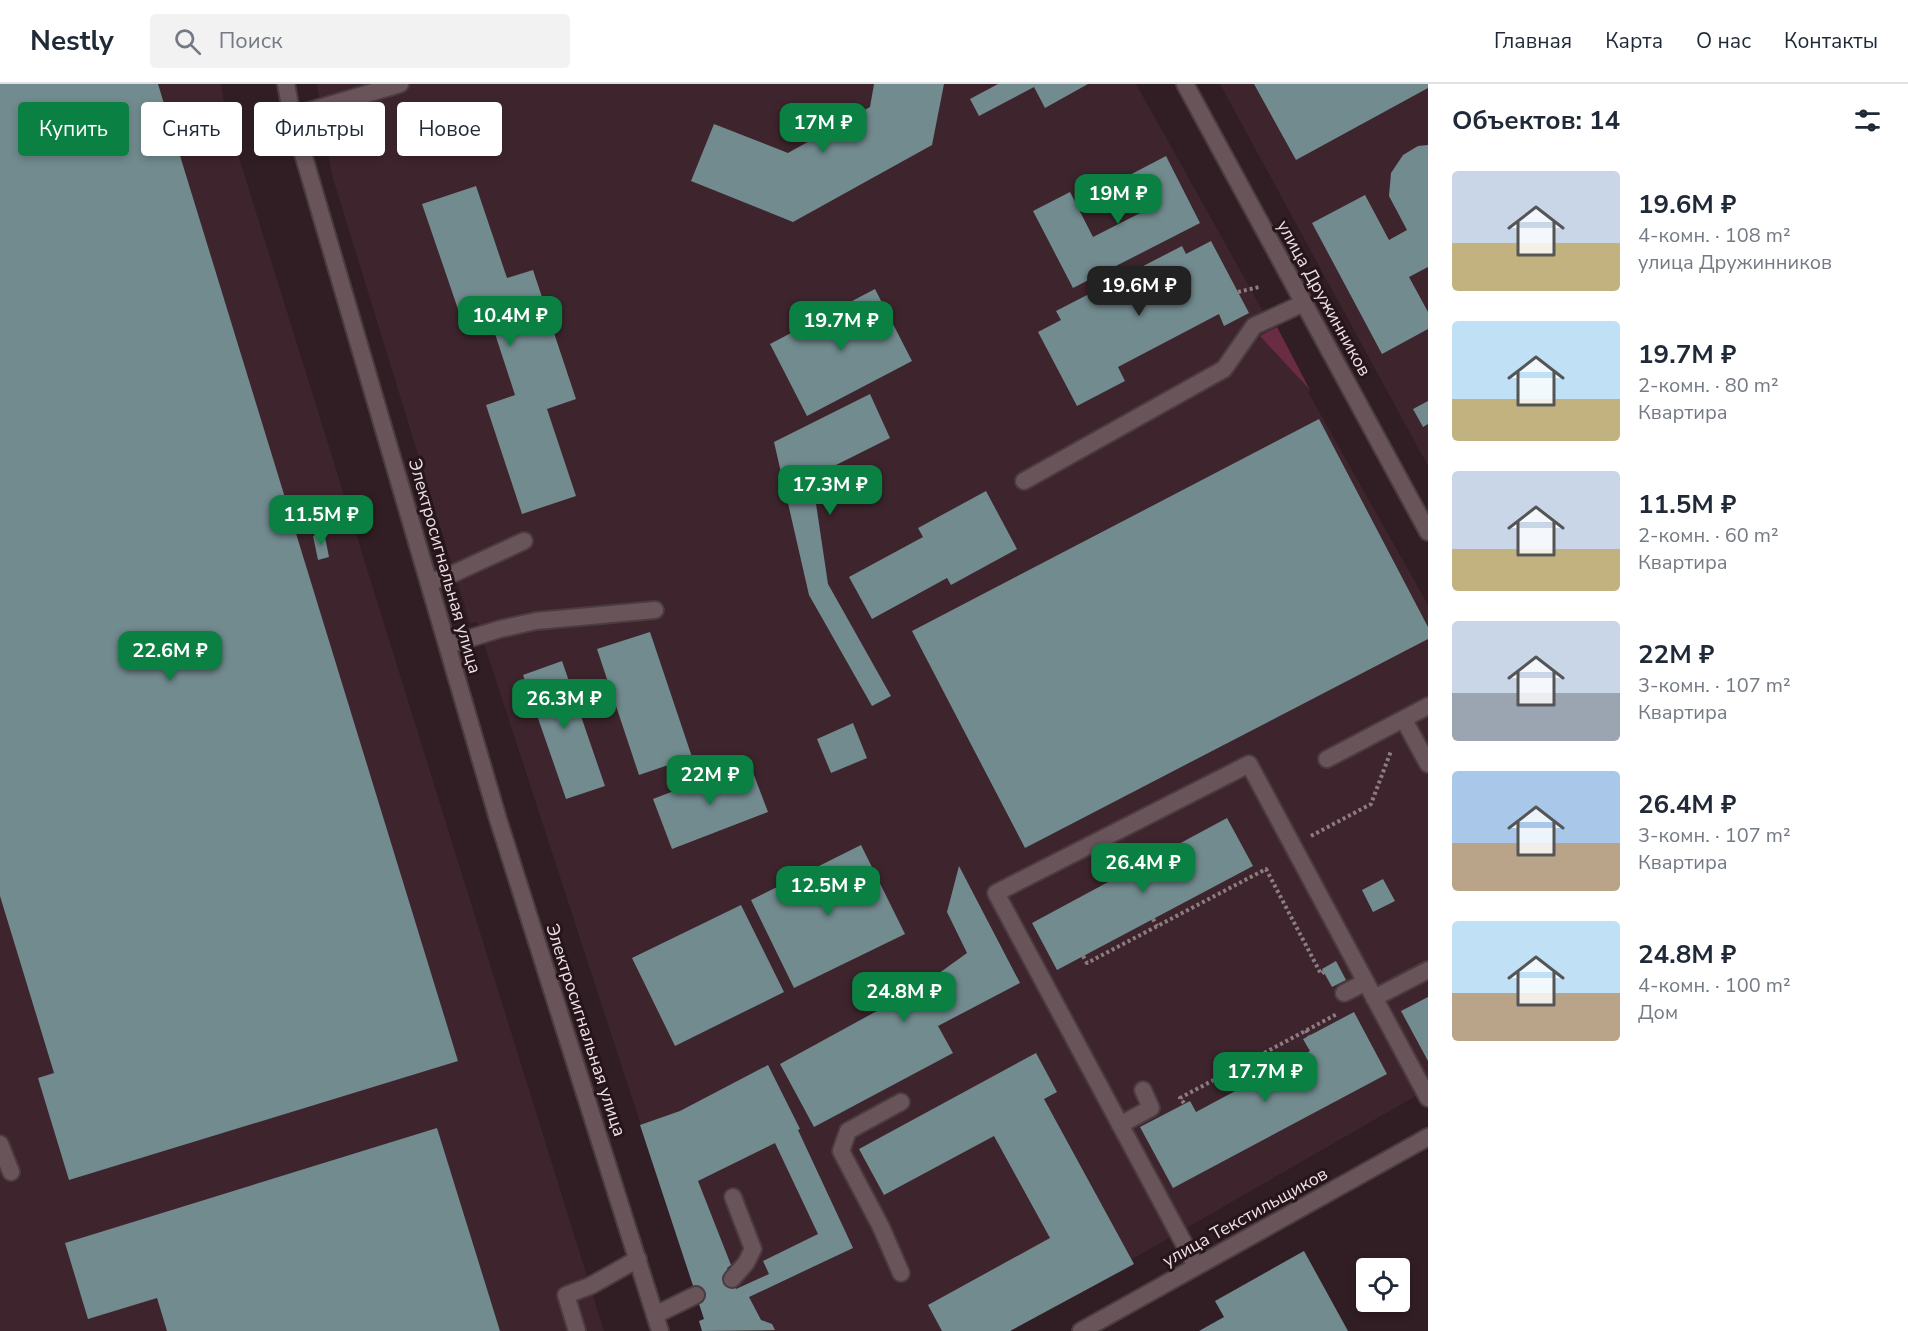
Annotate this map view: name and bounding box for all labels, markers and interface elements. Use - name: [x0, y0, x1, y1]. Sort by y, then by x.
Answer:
- search box: [150, 14, 570, 68]
- text: Nestly: [30, 22, 114, 60]
- icon: search: [171, 25, 204, 58]
- text: Поиск: [219, 26, 283, 56]
- text: Главная: [1494, 27, 1572, 55]
- text: Карта: [1605, 27, 1663, 55]
- text: О нас: [1696, 27, 1751, 55]
- text: Контакты: [1784, 27, 1878, 55]
- chip: Купить: [18, 102, 129, 156]
- chip: Снять: [141, 102, 242, 156]
- chip: Фильтры: [254, 102, 385, 156]
- chip: Новое: [397, 102, 502, 156]
- pin: 17M ₽: [781, 103, 865, 154]
- text: Объектов: 14: [1452, 103, 1620, 138]
- icon: filters: [1851, 104, 1884, 137]
- text: 17M ₽: [794, 109, 852, 136]
- pin: 19M ₽: [1076, 174, 1160, 225]
- text: 19M ₽: [1089, 180, 1147, 207]
- text: 19.6M ₽: [1638, 187, 1736, 222]
- icon: home: [1500, 195, 1572, 267]
- street label: улица Дружинников: [1271, 216, 1377, 380]
- text: 4-комн. · 108 m²: [1638, 222, 1791, 249]
- text: улица Дружинников: [1638, 249, 1832, 276]
- pin: 19.6M ₽: [1084, 266, 1194, 317]
- text: 19.6M ₽: [1101, 272, 1177, 299]
- pin: 10.4M ₽: [455, 296, 565, 347]
- pin: 19.7M ₽: [786, 301, 896, 352]
- text: 10.4M ₽: [472, 302, 548, 329]
- text: 19.7M ₽: [803, 307, 879, 334]
- text: 19.7M ₽: [1638, 337, 1736, 372]
- icon: home: [1500, 345, 1572, 417]
- text: 2-комн. · 80 m²: [1638, 372, 1779, 399]
- text: Квартира: [1638, 399, 1728, 426]
- street label: Электросигнальная улица: [403, 456, 487, 676]
- pin: 17.3M ₽: [775, 465, 885, 516]
- text: 17.3M ₽: [792, 471, 868, 498]
- text: 11.5M ₽: [1638, 487, 1736, 522]
- pin: 11.5M ₽: [266, 495, 376, 546]
- icon: home: [1500, 495, 1572, 567]
- text: 11.5M ₽: [283, 501, 359, 528]
- text: 2-комн. · 60 m²: [1638, 522, 1779, 549]
- text: Квартира: [1638, 549, 1728, 576]
- pin: 22.6M ₽: [115, 631, 225, 682]
- text: 22.6M ₽: [132, 637, 208, 664]
- text: 22M ₽: [1638, 637, 1714, 672]
- icon: home: [1500, 645, 1572, 717]
- text: 3-комн. · 107 m²: [1638, 672, 1791, 699]
- pin: 26.3M ₽: [509, 679, 619, 730]
- text: 26.3M ₽: [526, 685, 602, 712]
- text: Квартира: [1638, 699, 1728, 726]
- pin: 22M ₽: [668, 755, 752, 806]
- text: 22M ₽: [681, 761, 739, 788]
- text: 26.4M ₽: [1638, 787, 1736, 822]
- icon: home: [1500, 795, 1572, 867]
- text: 3-комн. · 107 m²: [1638, 822, 1791, 849]
- pin: 26.4M ₽: [1088, 843, 1198, 894]
- text: 26.4M ₽: [1105, 849, 1181, 876]
- text: Квартира: [1638, 849, 1728, 876]
- pin: 12.5M ₽: [773, 866, 883, 917]
- text: 12.5M ₽: [790, 872, 866, 899]
- street label: Электросигнальная улица: [540, 921, 632, 1139]
- text: 24.8M ₽: [1638, 937, 1736, 972]
- icon: home: [1500, 945, 1572, 1017]
- pin: 24.8M ₽: [849, 972, 959, 1023]
- text: 4-комн. · 100 m²: [1638, 972, 1791, 999]
- text: 24.8M ₽: [866, 978, 942, 1005]
- text: Дом: [1638, 999, 1678, 1026]
- pin: 17.7M ₽: [1210, 1052, 1320, 1103]
- text: 17.7M ₽: [1227, 1058, 1303, 1085]
- street label: улица Текстильщиков: [1158, 1161, 1332, 1272]
- map controls: [1356, 1258, 1410, 1312]
- button: locate: [1356, 1258, 1410, 1312]

